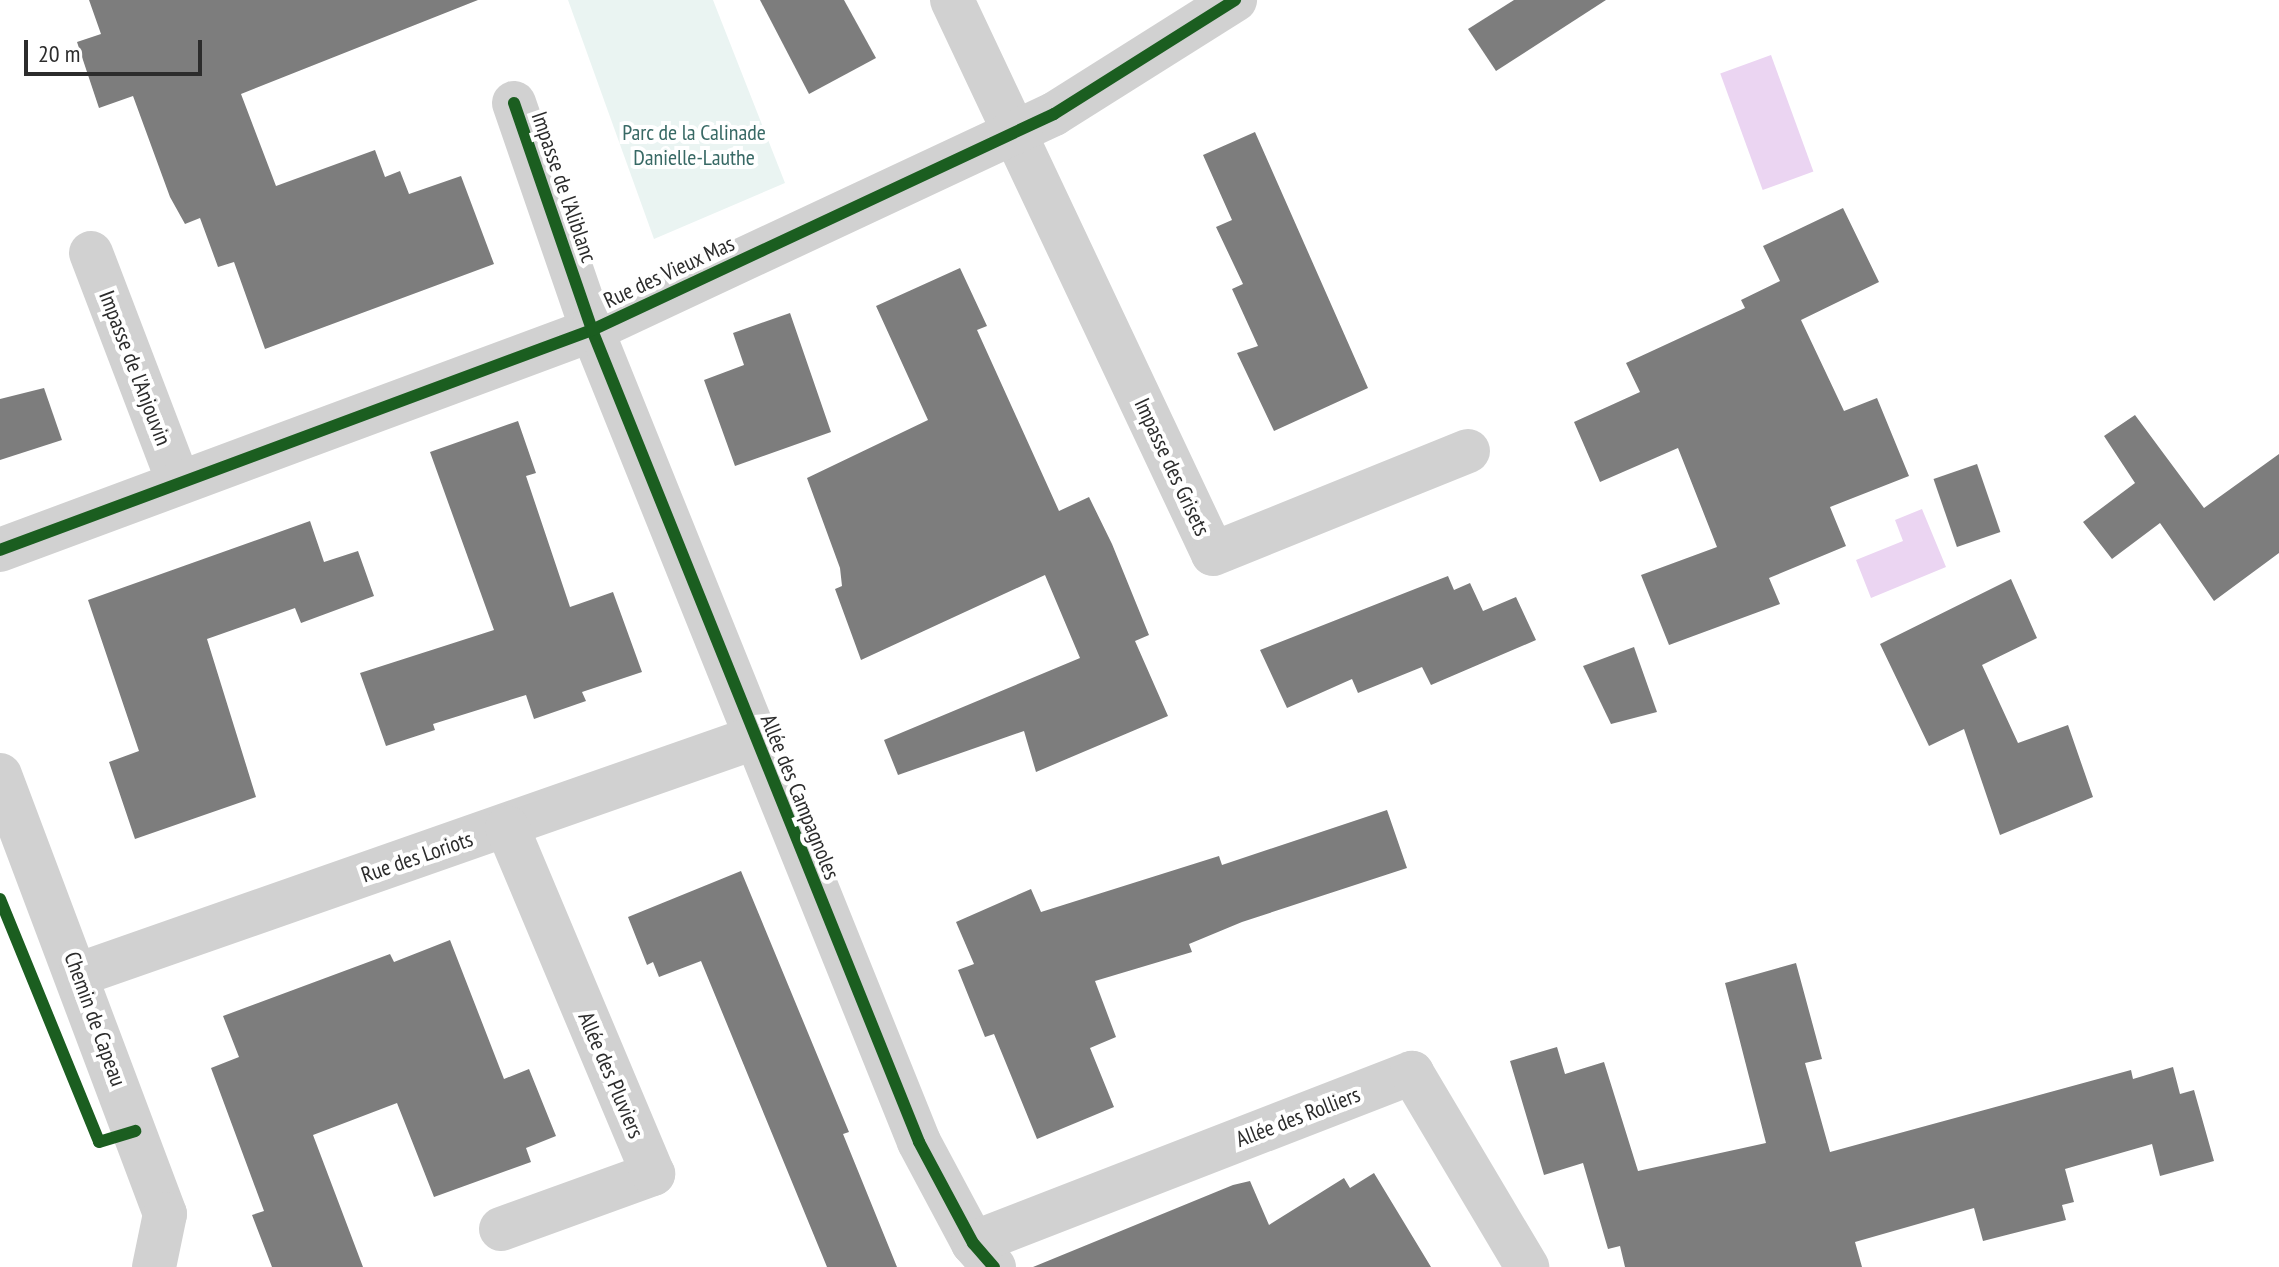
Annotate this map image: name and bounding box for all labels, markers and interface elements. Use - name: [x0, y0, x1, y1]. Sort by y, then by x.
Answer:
- scale bar: [28, 24, 206, 74]
- text: 20 m: [38, 38, 80, 69]
- street label: Impasse de l'Aliblanc: [526, 108, 602, 266]
- park label: Parc de la Calinade Danielle-Lauthe: [622, 119, 766, 170]
- street label: Rue des Vieux Mas: [599, 230, 739, 314]
- street label: Impasse de l'Anjouvin: [93, 287, 177, 449]
- street label: Impasse des Grisets: [1129, 394, 1215, 540]
- street label: Allée des Campagnoles: [755, 711, 845, 883]
- street label: Rue des Loriots: [358, 826, 476, 888]
- street label: Chemin de Capeau: [58, 948, 132, 1090]
- street label: Allée des Pluviers: [573, 1008, 649, 1142]
- street label: Allée des Rolliers: [1232, 1081, 1364, 1153]

